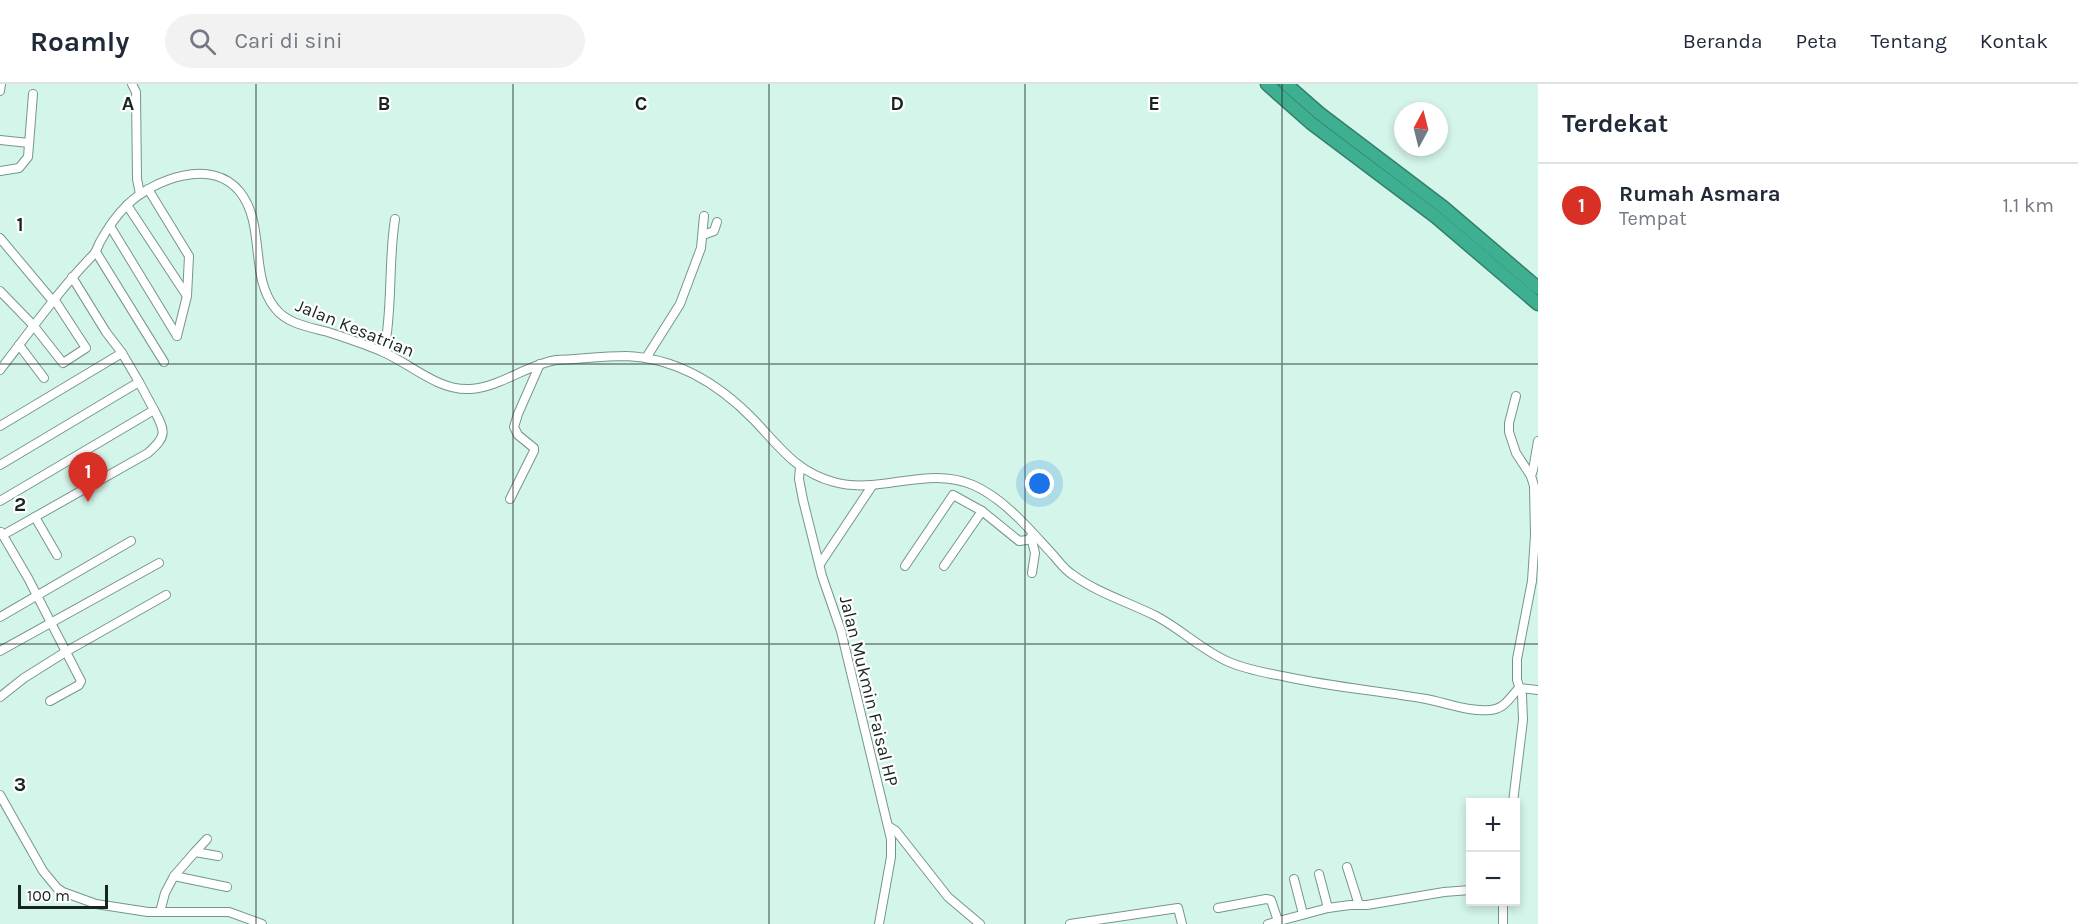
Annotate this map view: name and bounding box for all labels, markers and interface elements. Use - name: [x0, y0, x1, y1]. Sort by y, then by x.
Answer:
- search box: [165, 14, 585, 68]
- text: Roamly: [30, 25, 129, 58]
- icon: search: [186, 25, 219, 58]
- text: Cari di sini: [234, 28, 343, 54]
- text: Beranda: [1683, 29, 1763, 53]
- text: Peta: [1796, 29, 1837, 53]
- text: Tentang: [1870, 29, 1947, 53]
- text: Kontak: [1980, 29, 2048, 53]
- text: A: [122, 92, 135, 115]
- text: B: [378, 92, 390, 115]
- text: C: [635, 92, 647, 115]
- text: D: [890, 92, 904, 115]
- text: E: [1148, 92, 1160, 115]
- north arrow: [1394, 102, 1448, 156]
- text: Terdekat: [1562, 108, 1668, 139]
- text: Rumah Asmara: [1619, 181, 1781, 207]
- text: 1: [1578, 194, 1585, 217]
- text: 1.1 km: [2002, 194, 2054, 217]
- text: Tempat: [1619, 207, 1687, 230]
- text: 1: [16, 213, 24, 236]
- street label: Jalan Kesatrian: [292, 294, 418, 362]
- pin: 1: [68, 452, 107, 502]
- your location: [1025, 469, 1054, 498]
- text: 2: [14, 493, 26, 516]
- street label: Jalan Mukmin Faisal HP: [835, 593, 903, 789]
- text: 3: [14, 773, 26, 796]
- map controls: [1466, 798, 1520, 906]
- button: +: [1466, 798, 1520, 852]
- button: −: [1466, 852, 1520, 906]
- scale bar: [18, 882, 108, 910]
- text: 100 m: [27, 886, 70, 905]

